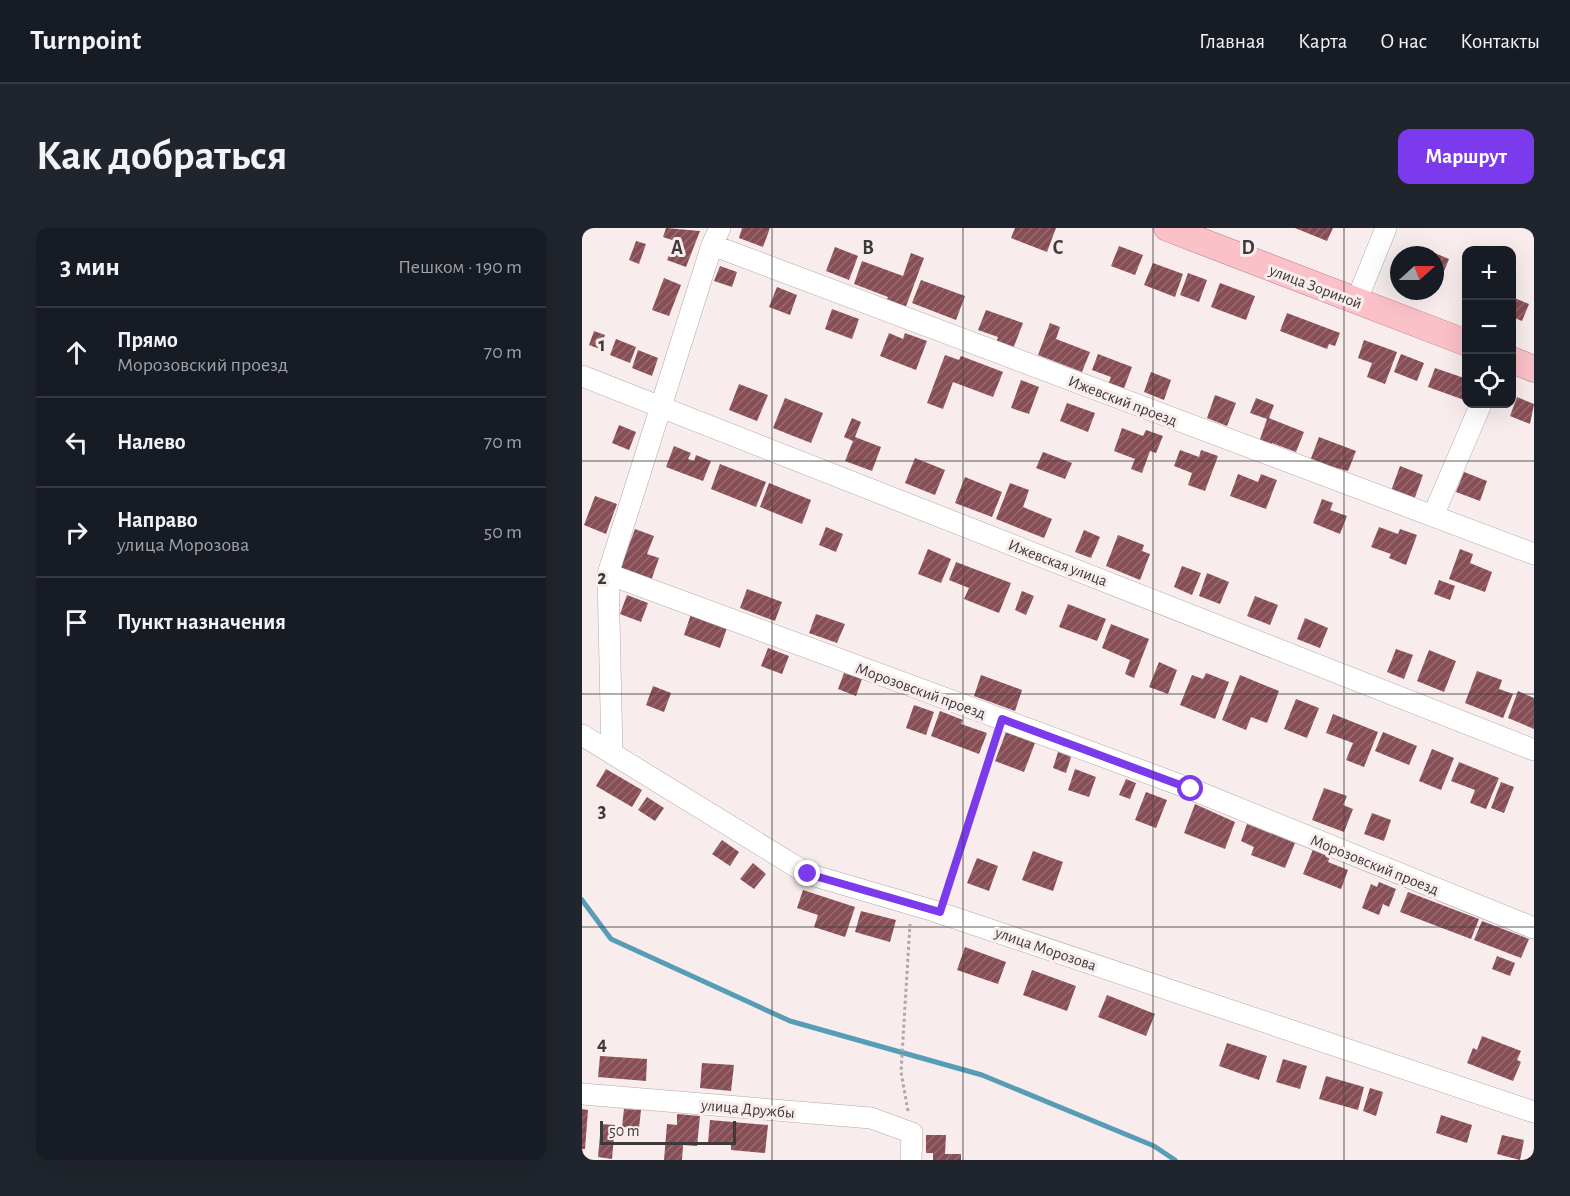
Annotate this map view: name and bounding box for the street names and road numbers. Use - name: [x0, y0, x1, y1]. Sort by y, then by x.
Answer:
- street label: улица Зориной: [1266, 262, 1364, 313]
- street label: Ижевский проезд: [1066, 373, 1179, 429]
- street label: Ижевская улица: [1005, 537, 1109, 590]
- street label: Морозовский проезд: [854, 660, 988, 722]
- street label: Морозовский проезд: [1308, 832, 1441, 898]
- street label: улица Морозова: [992, 924, 1098, 975]
- street label: улица Дружбы: [699, 1097, 795, 1122]

